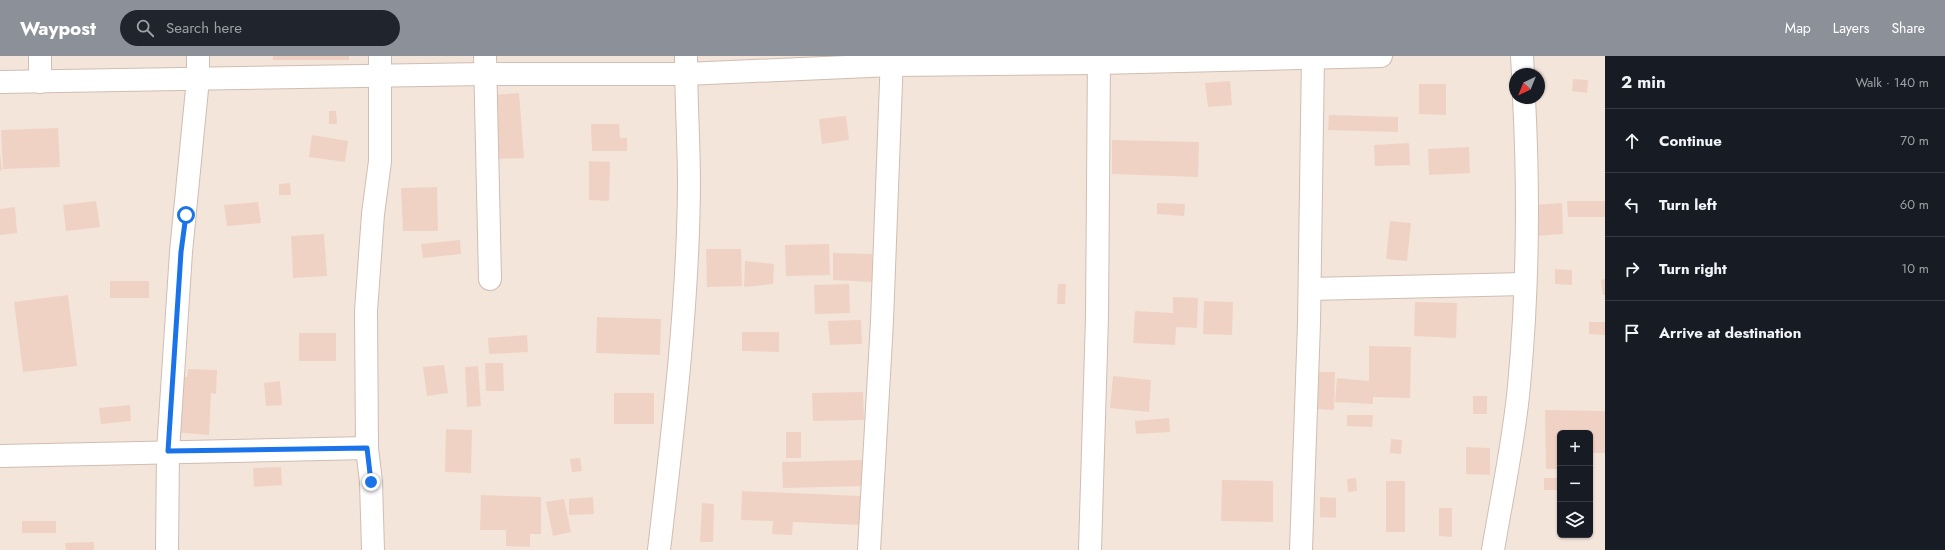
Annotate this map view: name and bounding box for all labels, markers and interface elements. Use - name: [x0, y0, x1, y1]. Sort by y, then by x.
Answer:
- search box: [120, 10, 400, 46]
- text: Waypost: [20, 15, 96, 42]
- icon: search: [134, 17, 156, 39]
- text: Search here: [166, 17, 242, 39]
- text: Map: [1785, 18, 1811, 38]
- text: Layers: [1833, 18, 1869, 38]
- text: Share: [1891, 18, 1925, 38]
- north arrow: [1509, 68, 1545, 104]
- text: 2 min: [1621, 70, 1666, 94]
- text: Walk · 140 m: [1855, 73, 1929, 92]
- icon: ahead: [1621, 130, 1643, 152]
- text: Continue: [1659, 130, 1722, 152]
- text: 70 m: [1900, 131, 1929, 150]
- icon: left: [1621, 194, 1643, 216]
- text: Turn left: [1659, 194, 1717, 216]
- text: 60 m: [1900, 195, 1929, 214]
- route start: [177, 206, 195, 224]
- icon: right: [1621, 258, 1643, 280]
- text: Turn right: [1659, 258, 1727, 280]
- text: 10 m: [1901, 259, 1929, 278]
- icon: arrive: [1621, 322, 1643, 344]
- text: Arrive at destination: [1659, 322, 1801, 344]
- map controls: [1557, 430, 1593, 538]
- button: +: [1557, 430, 1593, 466]
- button: −: [1557, 466, 1593, 502]
- route end: [362, 473, 380, 491]
- button: layers: [1557, 502, 1593, 538]

